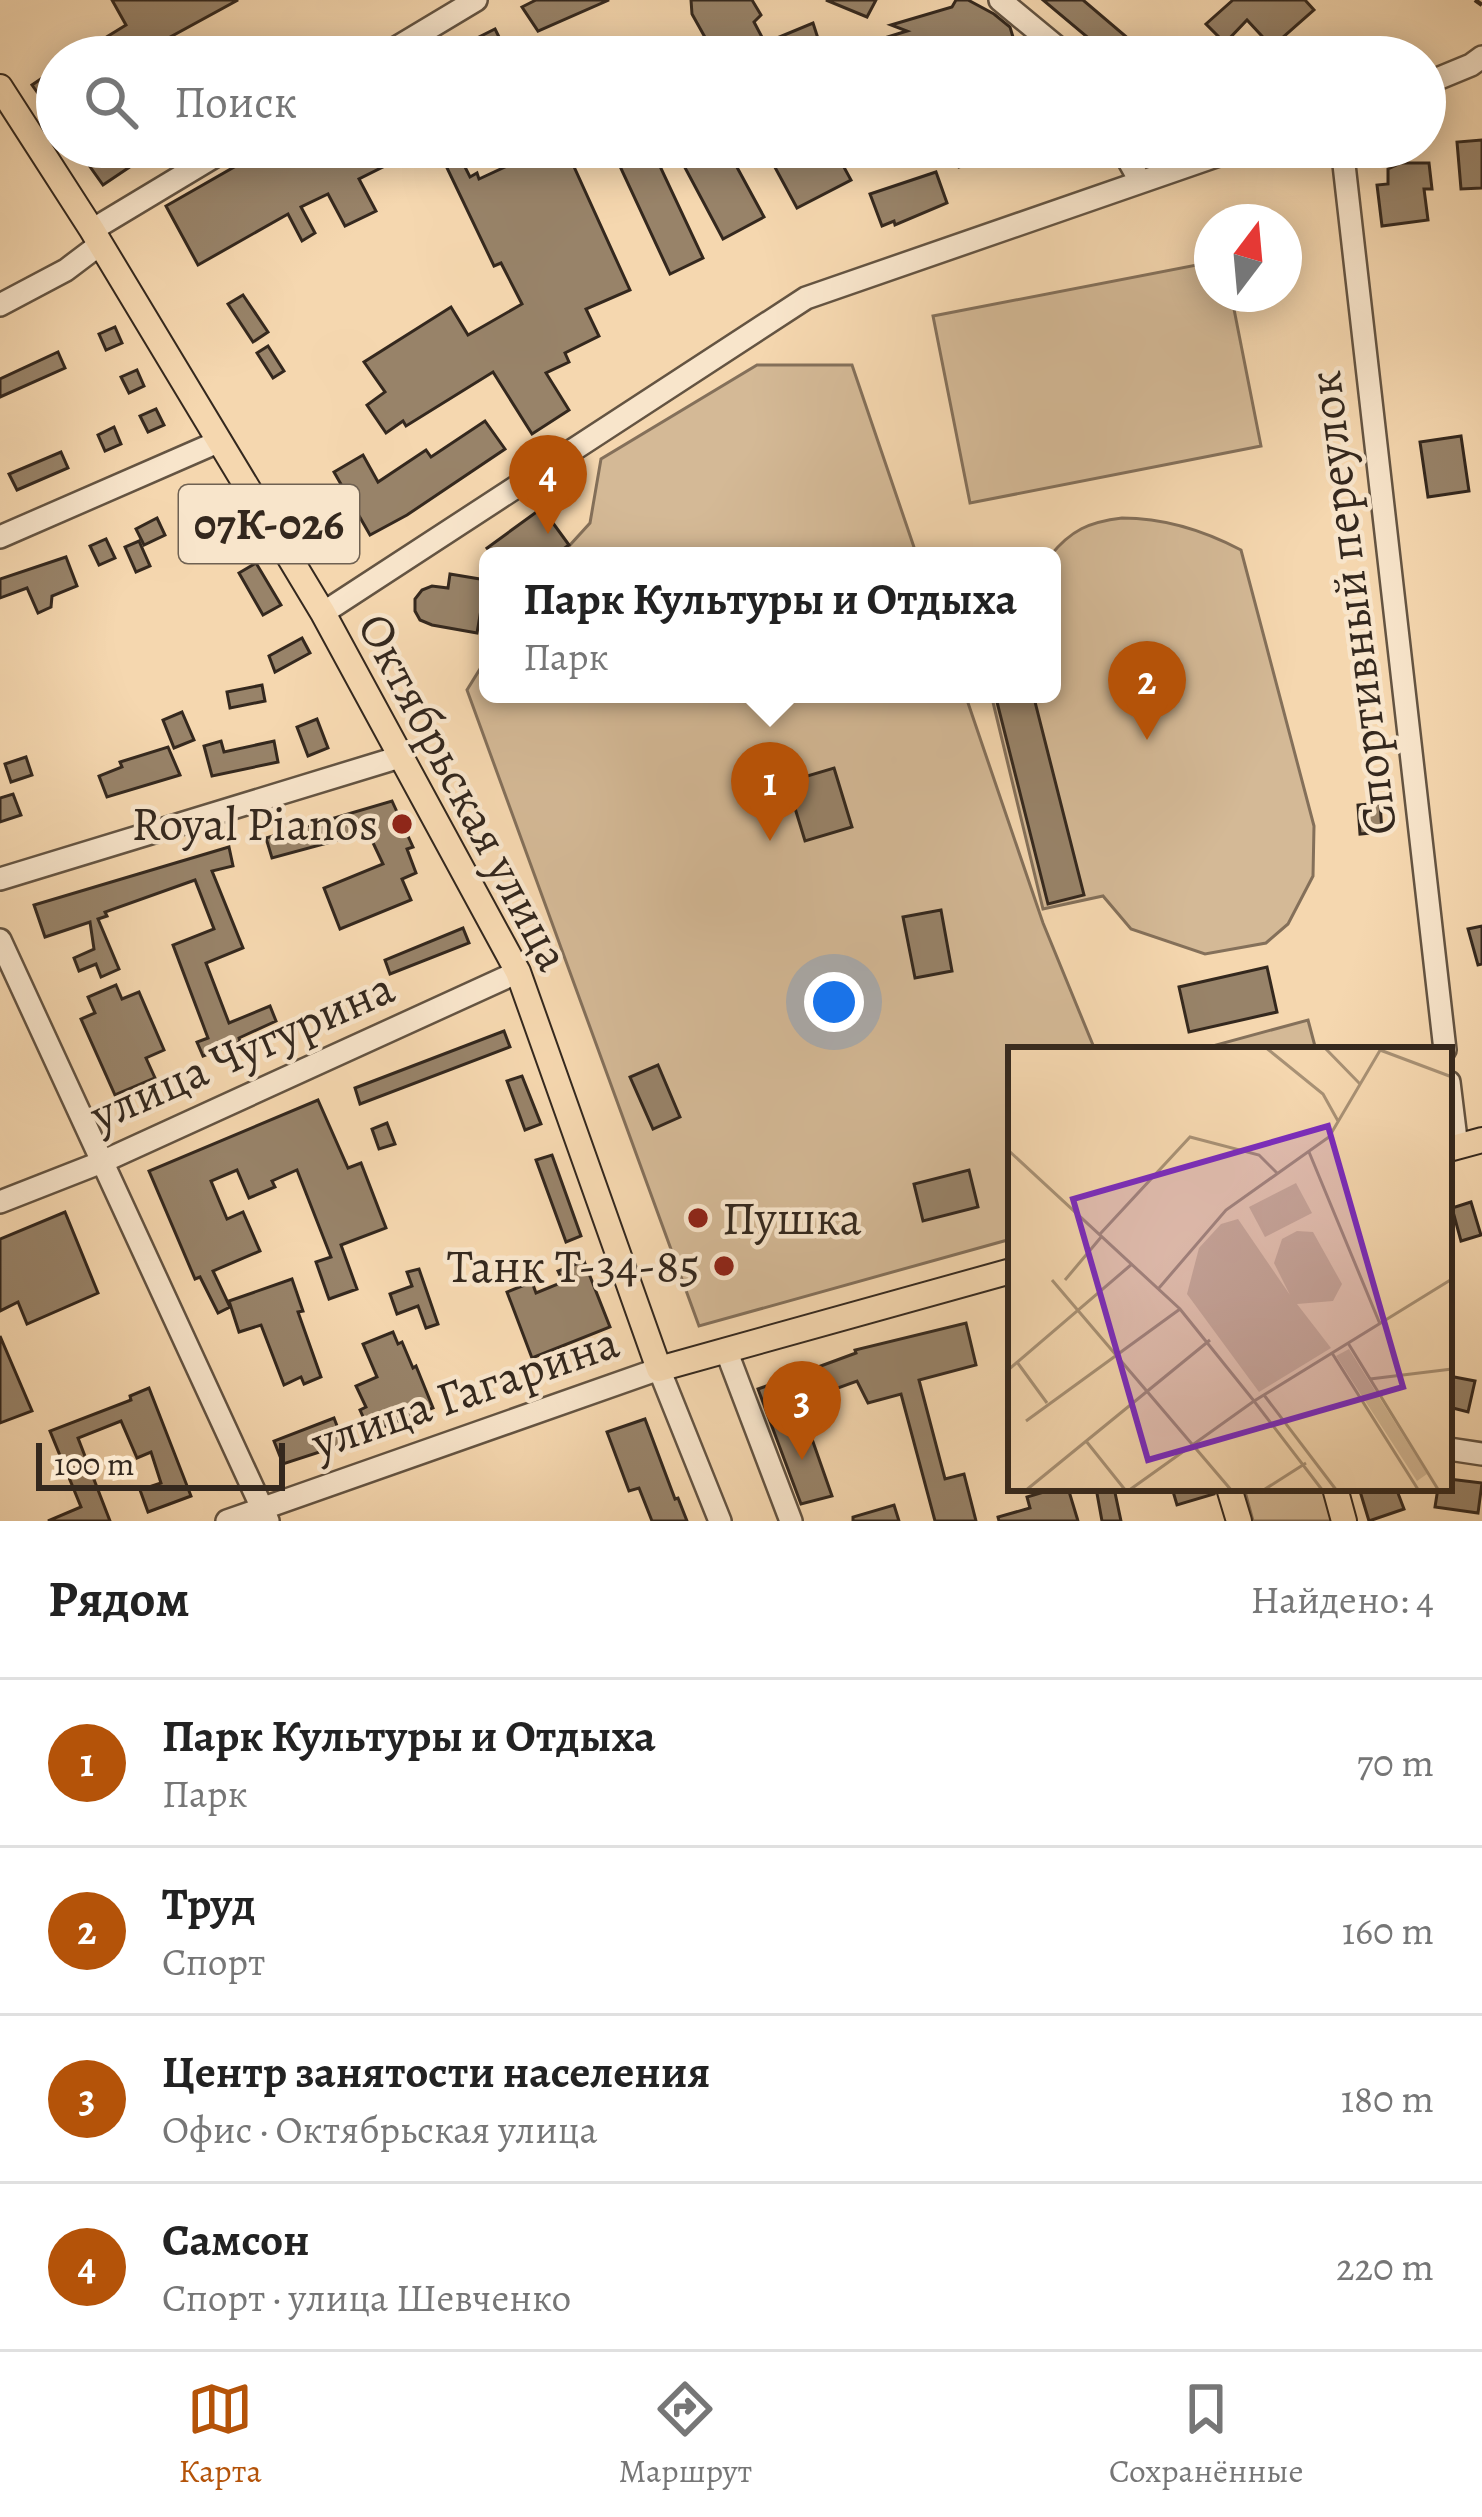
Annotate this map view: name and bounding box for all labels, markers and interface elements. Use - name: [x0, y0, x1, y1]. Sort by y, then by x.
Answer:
- search box: [36, 36, 1446, 168]
- icon: search: [78, 69, 144, 135]
- text: Поиск: [174, 71, 297, 133]
- north arrow: [1194, 204, 1302, 312]
- street label: Спортивный переулок: [1291, 367, 1413, 839]
- pin: 4: [509, 435, 587, 534]
- road number: 07К-026: [179, 485, 359, 563]
- popup: [479, 547, 1061, 703]
- text: Парк Культуры и Отдыха: [523, 568, 1017, 630]
- street label: Октябрьская улица: [342, 602, 586, 982]
- text: Парк: [523, 630, 609, 683]
- pin: 2: [1108, 641, 1186, 740]
- pin: 1: [731, 742, 809, 841]
- place label: Royal Pianos: [131, 791, 378, 857]
- marker: Royal Pianos: [389, 811, 415, 837]
- street label: улица Чугурина: [79, 955, 404, 1148]
- your location: [804, 972, 864, 1032]
- inset map: [1008, 1047, 1452, 1491]
- place label: Пушка: [722, 1185, 862, 1251]
- marker: Пушка: [685, 1205, 711, 1231]
- place label: Танк Т-34-85: [447, 1233, 700, 1299]
- marker: Танк Т-34-85: [711, 1253, 737, 1279]
- street label: улица Гагарина: [302, 1309, 627, 1476]
- pin: 3: [763, 1361, 841, 1460]
- scale bar: [36, 1437, 285, 1490]
- text: 100 m: [54, 1441, 134, 1486]
- text: Рядом: [48, 1564, 190, 1634]
- text: Найдено: 4: [1251, 1573, 1434, 1626]
- text: Парк Культуры и Отдыха: [162, 1705, 656, 1767]
- text: 1: [80, 1736, 94, 1789]
- text: 70 m: [1357, 1736, 1434, 1789]
- text: Парк: [162, 1767, 248, 1820]
- text: Труд: [162, 1873, 256, 1935]
- text: 2: [78, 1904, 96, 1957]
- text: 160 m: [1342, 1904, 1434, 1957]
- text: Спорт: [162, 1935, 265, 1988]
- text: Центр занятости населения: [162, 2041, 710, 2103]
- text: 3: [79, 2072, 95, 2125]
- text: 180 m: [1341, 2072, 1434, 2125]
- text: Офис · Октябрьская улица: [162, 2103, 597, 2156]
- text: Самсон: [162, 2209, 310, 2271]
- text: 4: [78, 2240, 96, 2293]
- text: 220 m: [1336, 2240, 1434, 2293]
- text: Спорт · улица Шевченко: [162, 2271, 571, 2324]
- tab: Карта: [178, 2376, 262, 2493]
- tab: Маршрут: [618, 2376, 752, 2493]
- tab: Сохранённые: [1109, 2376, 1304, 2493]

